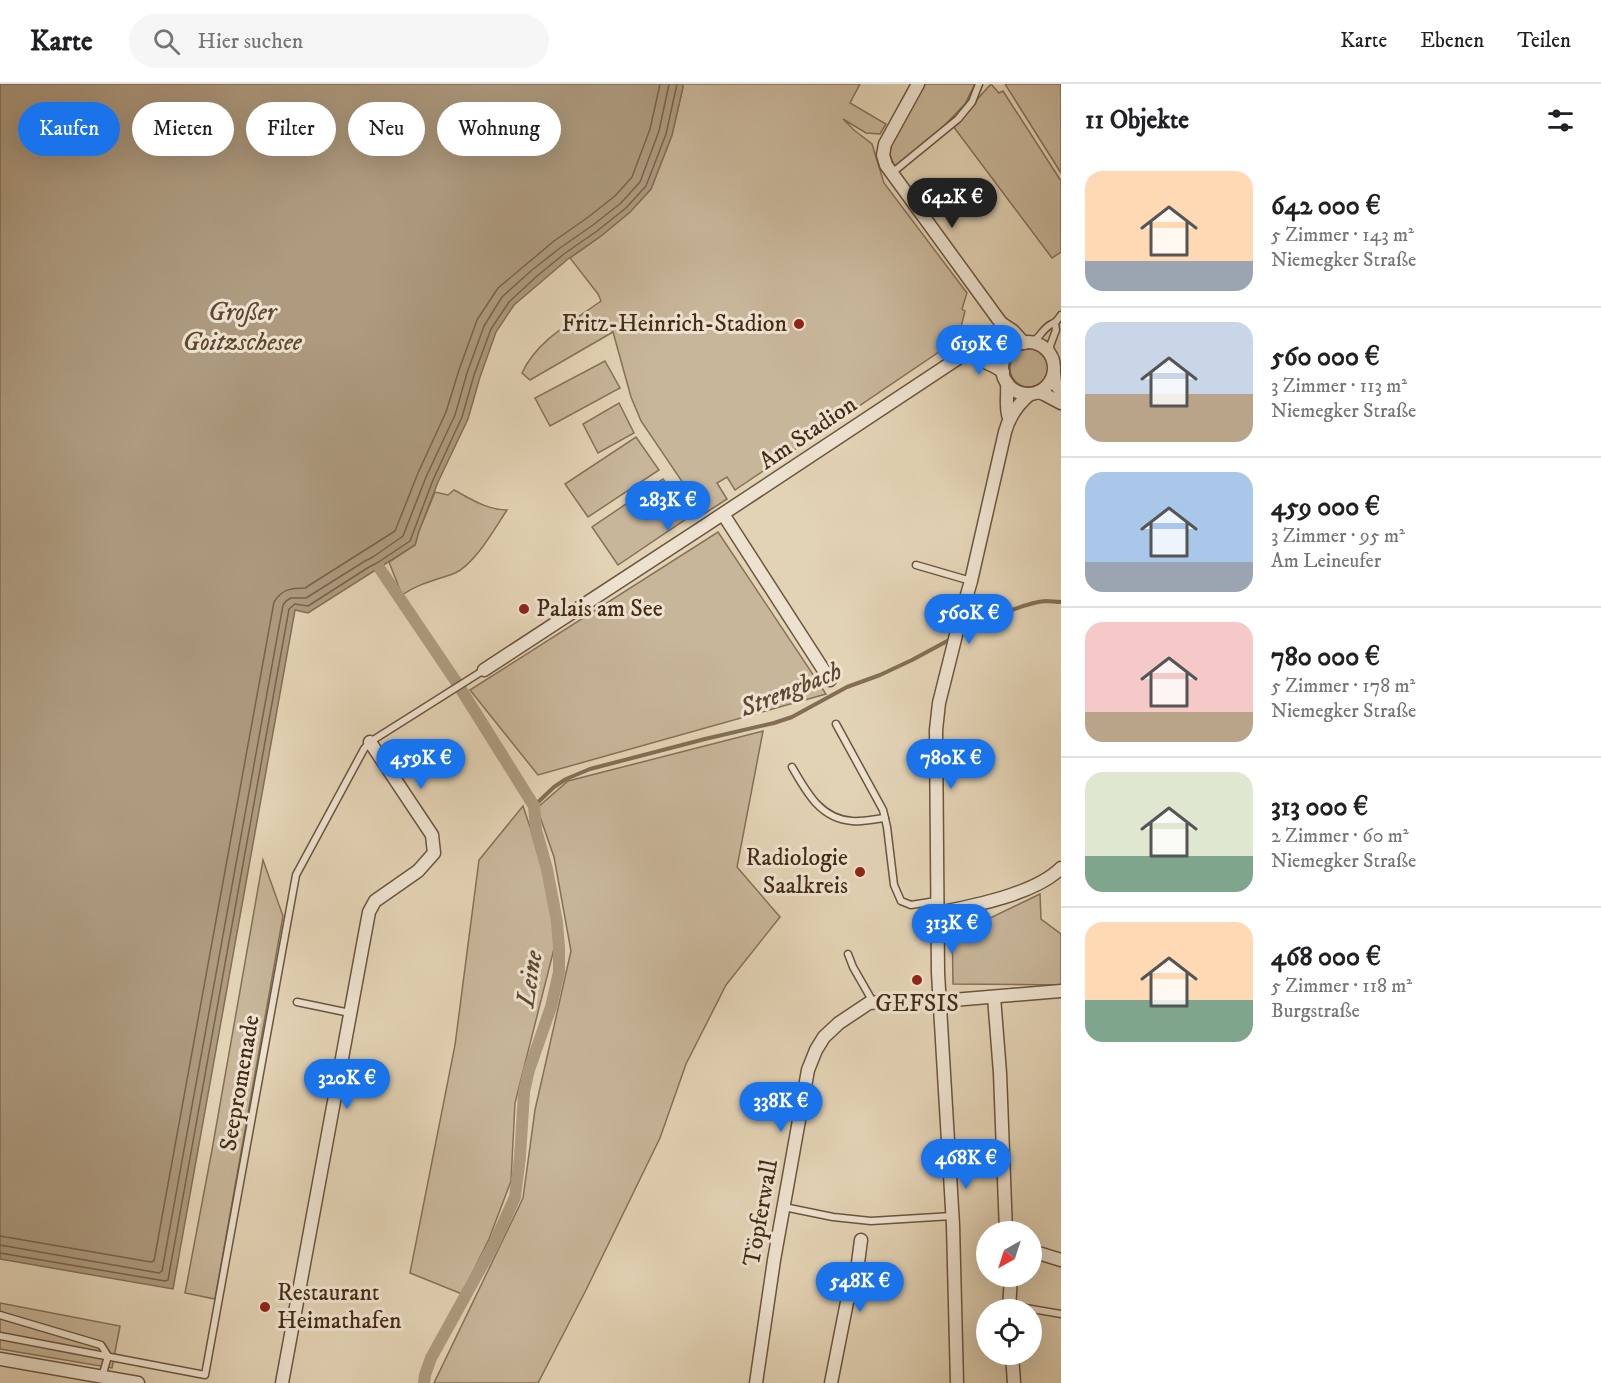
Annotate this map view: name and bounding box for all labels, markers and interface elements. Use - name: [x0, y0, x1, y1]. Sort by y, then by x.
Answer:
- search box: [129, 14, 549, 68]
- text: Karte: [30, 24, 93, 59]
- icon: search: [150, 25, 183, 58]
- text: Hier suchen: [198, 28, 303, 55]
- text: Karte: [1340, 28, 1387, 54]
- text: Ebenen: [1420, 28, 1484, 54]
- text: Teilen: [1517, 28, 1571, 54]
- chip: Kaufen: [18, 102, 120, 156]
- chip: Mieten: [132, 102, 234, 156]
- chip: Filter: [246, 102, 336, 156]
- chip: Neu: [348, 102, 425, 156]
- chip: Wohnung: [437, 102, 561, 156]
- text: 11 Objekte: [1085, 104, 1189, 137]
- icon: filters: [1544, 104, 1577, 137]
- pin: 642K €: [903, 178, 1001, 229]
- text: 642K €: [921, 185, 983, 210]
- text: 642 000 €: [1271, 190, 1381, 223]
- icon: home: [1133, 195, 1205, 267]
- text: 5 Zimmer · 143 m²: [1271, 223, 1414, 248]
- text: Niemegker Straße: [1271, 248, 1416, 273]
- water label: Großer Goitzschesee: [182, 296, 303, 359]
- place label: Fritz-Heinrich-Stadion: [562, 309, 787, 339]
- marker: Fritz-Heinrich-Stadion: [792, 317, 806, 331]
- pin: 619K €: [930, 325, 1028, 376]
- text: 619K €: [950, 332, 1008, 357]
- text: 560 000 €: [1271, 341, 1380, 374]
- icon: home: [1133, 346, 1205, 418]
- text: 3 Zimmer · 113 m²: [1271, 374, 1407, 399]
- street label: Am Stadion: [753, 389, 863, 477]
- text: Niemegker Straße: [1271, 399, 1416, 424]
- pin: 283K €: [619, 481, 717, 532]
- text: 283K €: [639, 488, 697, 513]
- text: 459 000 €: [1271, 491, 1380, 524]
- icon: home: [1133, 496, 1205, 568]
- text: 3 Zimmer · 95 m²: [1271, 524, 1405, 549]
- text: Am Leineufer: [1271, 549, 1381, 574]
- place label: Palais am See: [536, 594, 663, 624]
- pin: 560K €: [920, 594, 1018, 645]
- text: 560K €: [938, 601, 1000, 626]
- marker: Palais am See: [517, 602, 531, 616]
- text: 780 000 €: [1271, 641, 1380, 674]
- icon: home: [1133, 646, 1205, 718]
- water label: Strengbach: [734, 655, 847, 726]
- text: 5 Zimmer · 178 m²: [1271, 674, 1415, 699]
- text: Niemegker Straße: [1271, 699, 1416, 724]
- pin: 459K €: [372, 739, 470, 790]
- pin: 780K €: [902, 739, 1000, 790]
- text: 459K €: [390, 746, 452, 771]
- text: 780K €: [920, 746, 982, 771]
- text: 313 000 €: [1271, 791, 1368, 824]
- icon: home: [1133, 796, 1205, 868]
- text: 2 Zimmer · 60 m²: [1271, 824, 1409, 849]
- place label: Radiologie Saalkreis: [745, 843, 848, 901]
- text: Niemegker Straße: [1271, 849, 1416, 874]
- marker: Radiologie Saalkreis: [853, 865, 867, 879]
- pin: 313K €: [903, 904, 1001, 955]
- text: 313K €: [926, 911, 978, 936]
- text: 468 000 €: [1271, 941, 1381, 974]
- icon: home: [1133, 946, 1205, 1018]
- water label: Leine: [509, 947, 551, 1011]
- marker: GEFSIS: [910, 973, 924, 987]
- text: 5 Zimmer · 118 m²: [1271, 974, 1412, 999]
- place label: GEFSIS: [875, 989, 959, 1019]
- text: Burgstraße: [1271, 999, 1360, 1024]
- street label: Seepromenade: [213, 1013, 267, 1153]
- pin: 320K €: [298, 1059, 396, 1110]
- text: 320K €: [318, 1066, 376, 1091]
- pin: 338K €: [732, 1082, 830, 1133]
- text: 338K €: [754, 1089, 809, 1114]
- pin: 468K €: [917, 1139, 1015, 1190]
- text: 468K €: [935, 1146, 997, 1171]
- street label: Töpferwall: [737, 1157, 785, 1269]
- north arrow: [976, 1221, 1042, 1287]
- map controls: [976, 1221, 1042, 1365]
- pin: 548K €: [811, 1262, 909, 1313]
- text: 548K €: [830, 1269, 890, 1294]
- place label: Restaurant Heimathafen: [277, 1278, 402, 1336]
- button: locate: [976, 1299, 1042, 1365]
- marker: Restaurant Heimathafen: [258, 1300, 272, 1314]

